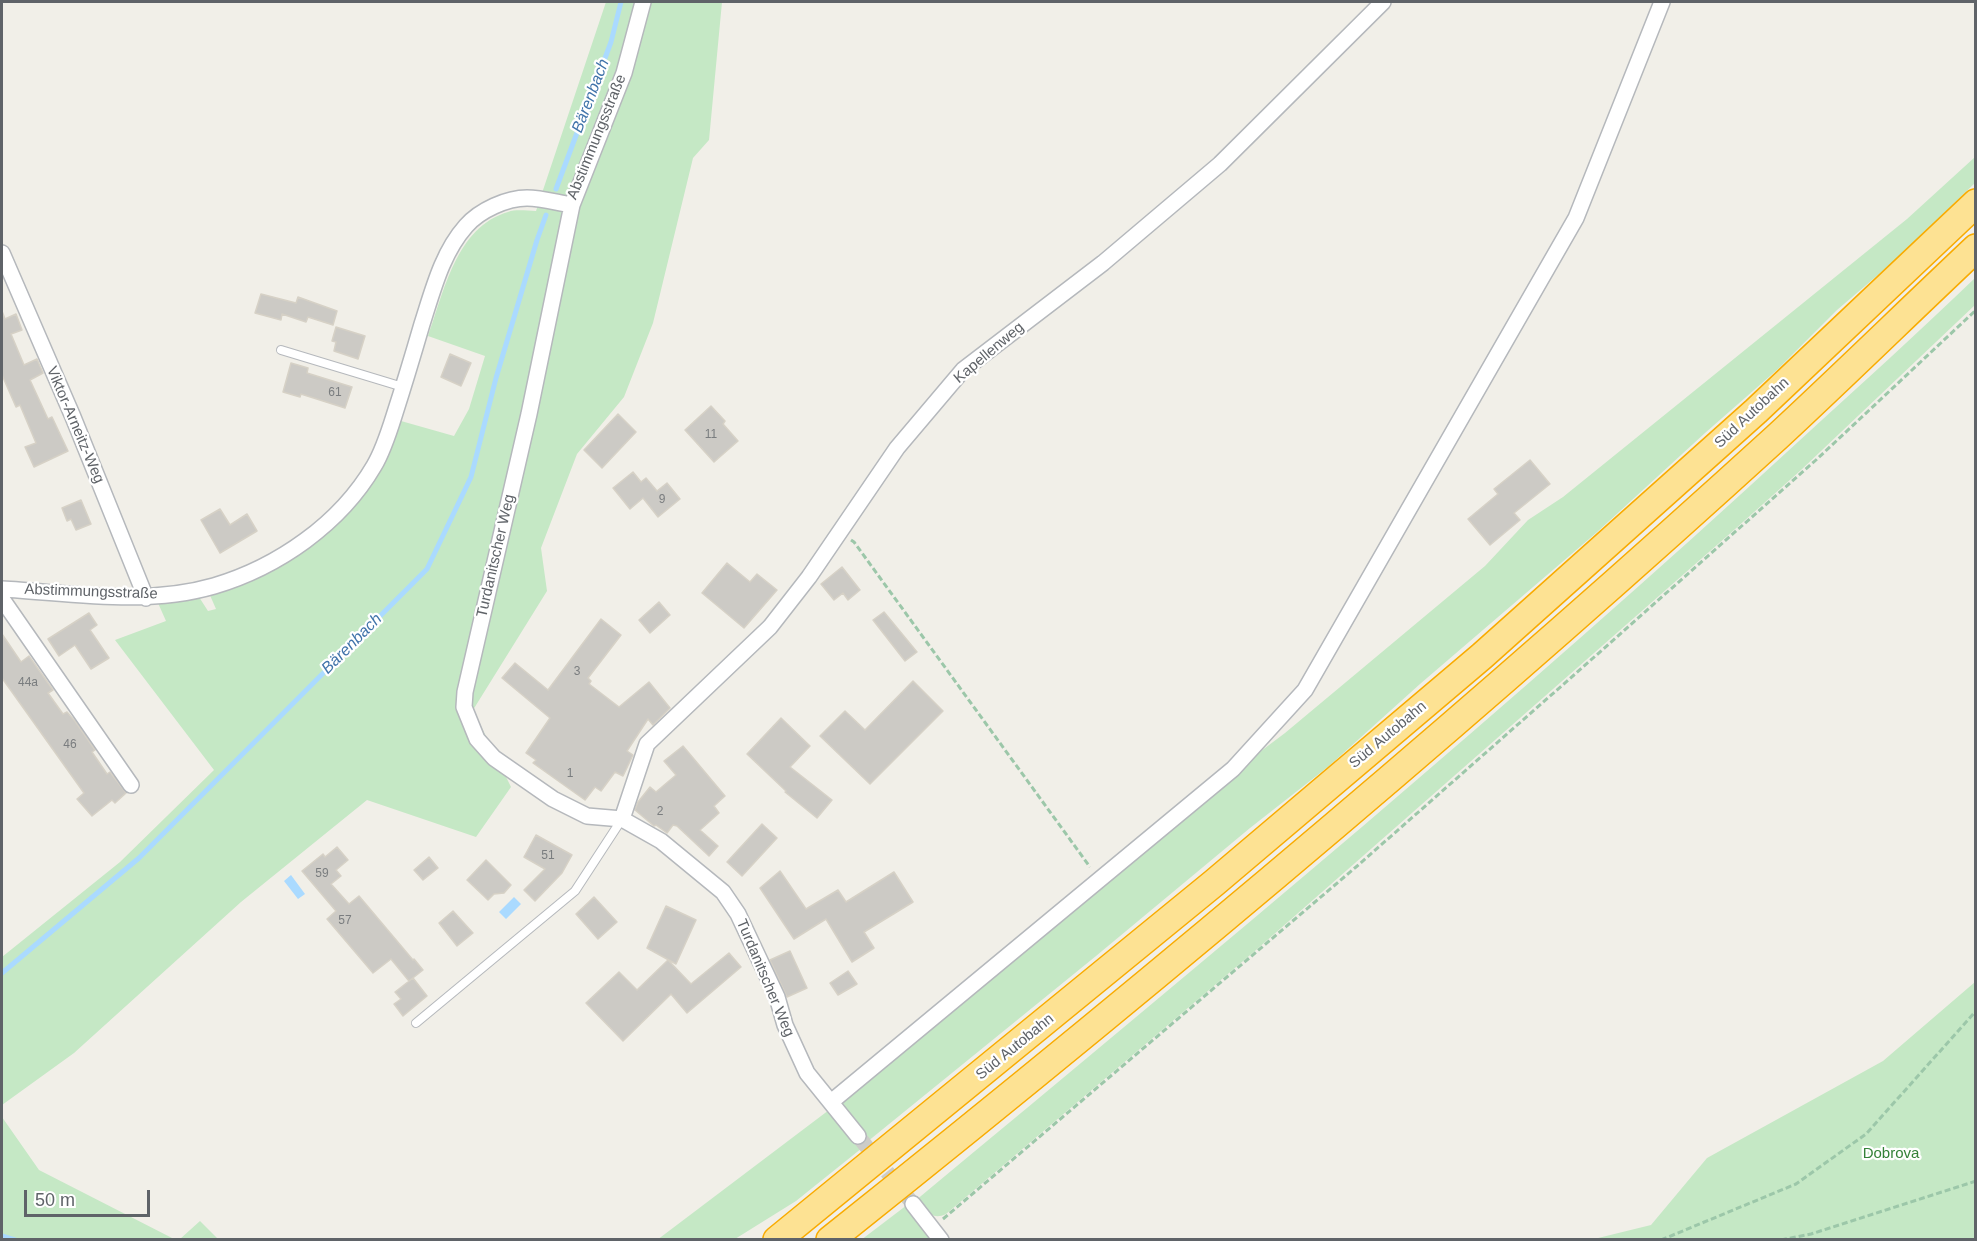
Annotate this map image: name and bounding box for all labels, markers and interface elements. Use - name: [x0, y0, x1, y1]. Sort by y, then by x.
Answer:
- water label: Bärenbach: [568, 56, 614, 136]
- street label: Abstimmungsstraße: [564, 72, 630, 202]
- street label: Kapellenweg: [950, 318, 1028, 388]
- street label: Viktor-Arneitz-Weg: [42, 364, 108, 486]
- street label: Süd Autobahn: [1711, 374, 1793, 452]
- house number: 61: [328, 386, 342, 400]
- house number: 11: [705, 428, 717, 442]
- street label: Turdanitscher Weg: [473, 493, 519, 619]
- house number: 9: [659, 493, 665, 507]
- street label: Abstimmungsstraße: [24, 581, 158, 603]
- water label: Bärenbach: [318, 610, 386, 678]
- house number: 3: [574, 665, 580, 679]
- house number: 44a: [18, 676, 38, 690]
- street label: Süd Autobahn: [1346, 698, 1430, 772]
- house number: 46: [63, 738, 77, 752]
- house number: 1: [567, 767, 573, 781]
- house number: 2: [657, 805, 663, 819]
- house number: 51: [541, 849, 555, 863]
- house number: 59: [315, 867, 329, 881]
- house number: 57: [338, 914, 352, 928]
- street label: Turdanitscher Weg: [732, 917, 798, 1039]
- street label: Süd Autobahn: [972, 1010, 1058, 1084]
- park label: Dobrova: [1863, 1145, 1919, 1163]
- scale bar: [27, 1178, 153, 1216]
- text: 50 m: [35, 1190, 75, 1210]

